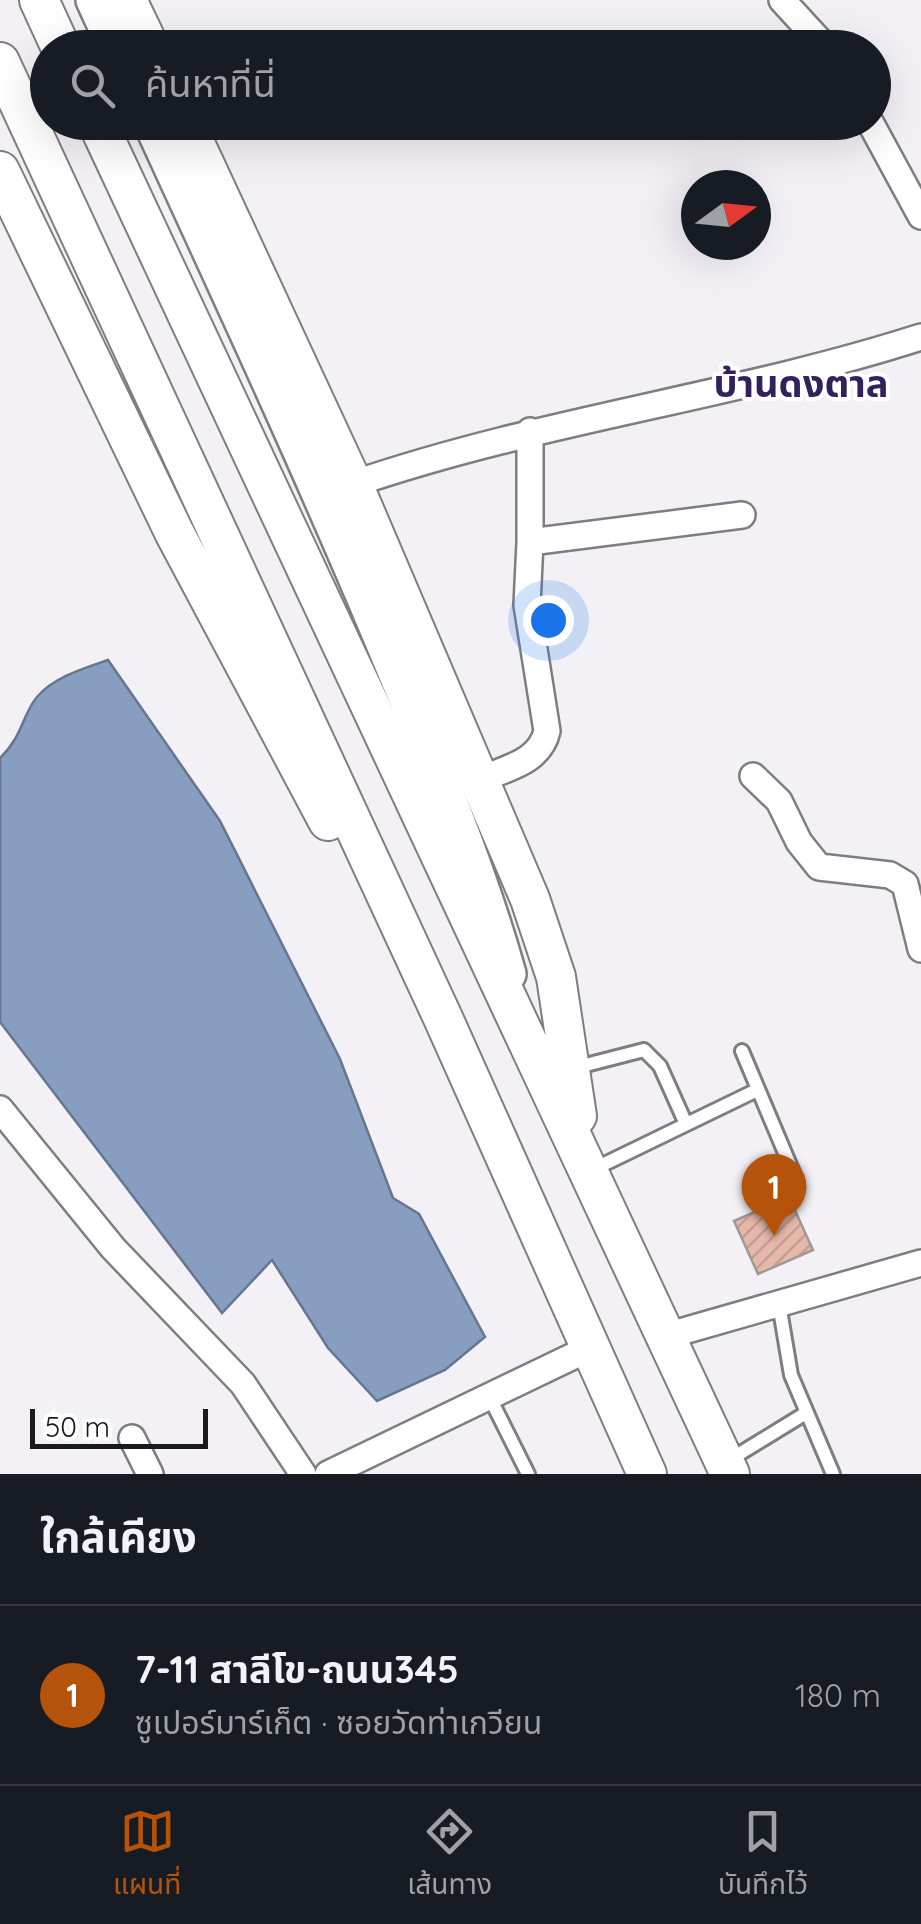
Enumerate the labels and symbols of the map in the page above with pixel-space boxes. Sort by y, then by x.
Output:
north arrow [681,170,771,260]
district label: บ้านดงตาล [713,359,889,407]
your location [523,595,574,646]
pin: 1 [742,1154,806,1236]
scale bar [30,1404,208,1448]

